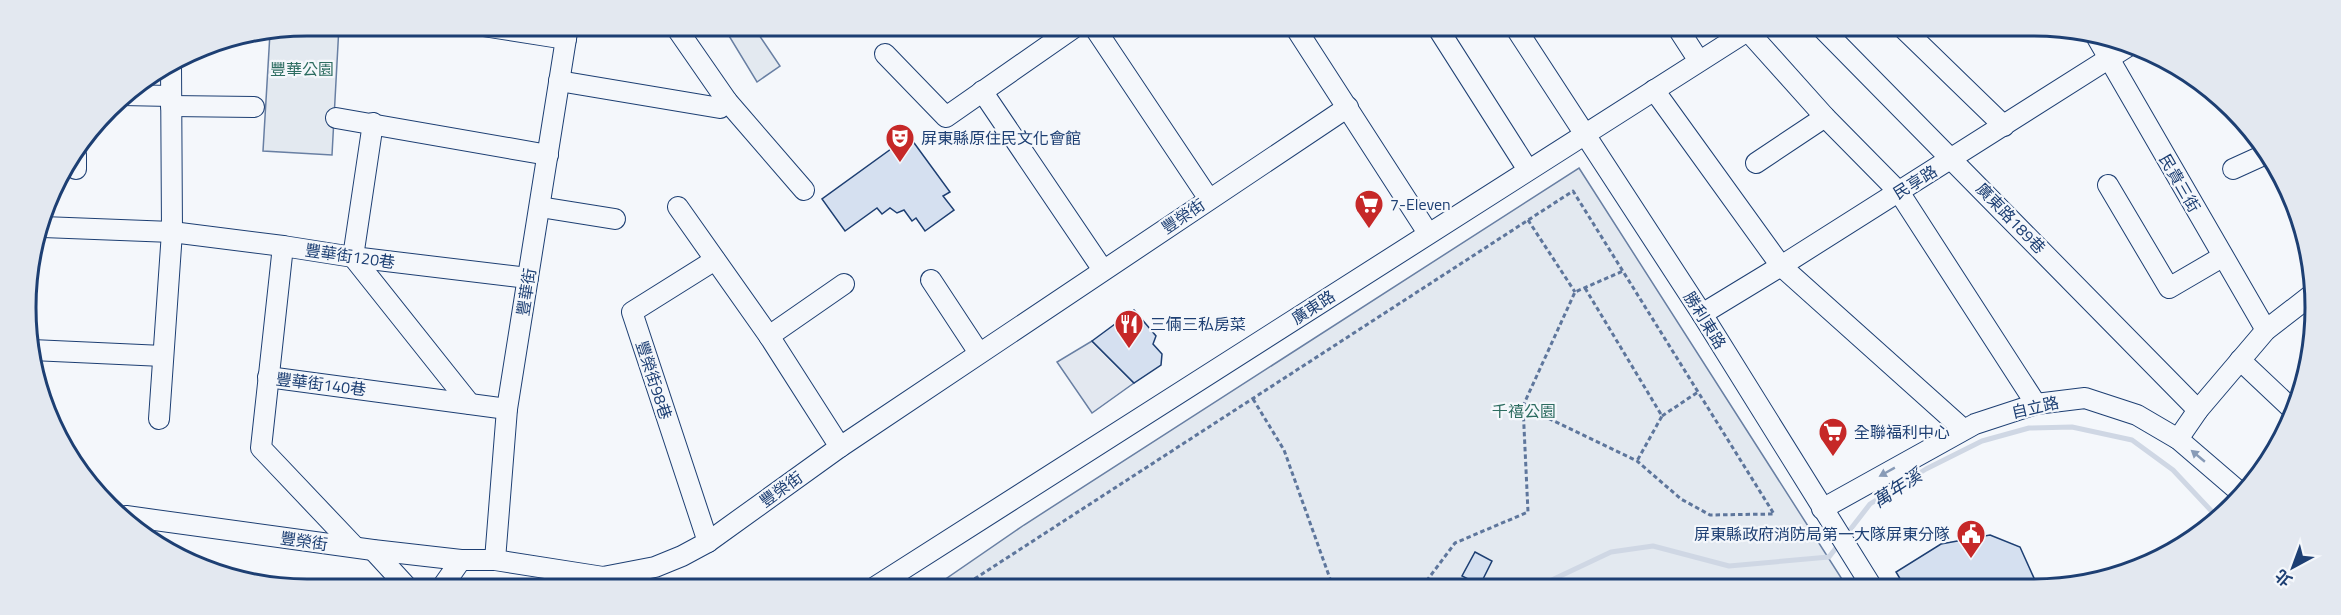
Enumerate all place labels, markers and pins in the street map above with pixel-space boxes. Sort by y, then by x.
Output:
theatre icon: 屏東縣原住民文化會館 [884,122,916,164]
place label: 屏東縣原住民文化會館 [921,126,1081,150]
supermarket icon: 7-Eleven [1353,188,1385,230]
place label: 7-Eleven [1390,192,1451,216]
restaurant icon: 三倆三私房菜 [1113,308,1145,350]
place label: 三倆三私房菜 [1150,312,1246,336]
supermarket icon: 全聯福利中心 [1817,416,1849,458]
place label: 全聯福利中心 [1854,420,1950,444]
public building icon: 屏東縣政府消防局第一大隊屏東分隊 [1955,518,1987,560]
place label: 屏東縣政府消防局第一大隊屏東分隊 [1694,522,1950,546]

